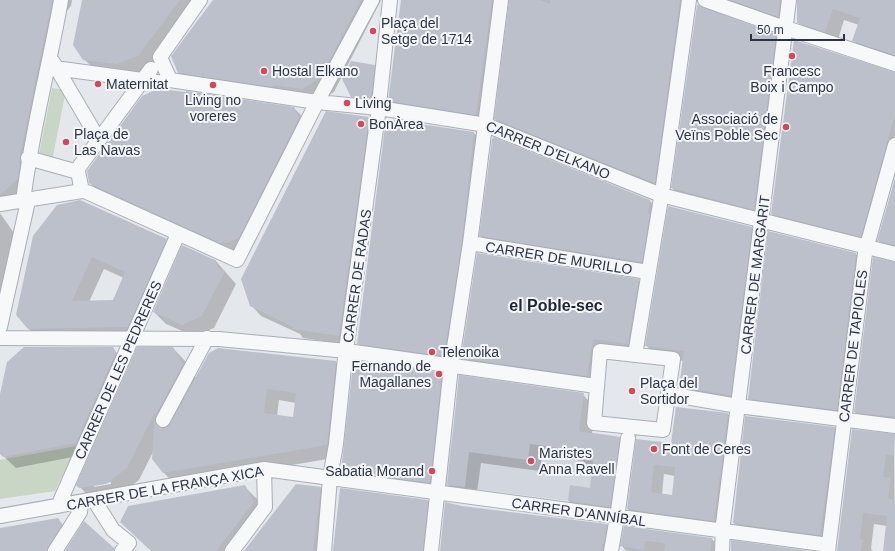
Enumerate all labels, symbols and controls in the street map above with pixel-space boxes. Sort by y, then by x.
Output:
place label: Plaça del Setge de 1714 [381,15,472,47]
scale bar [751,16,844,42]
text: 50 m [757,23,784,37]
marker: Plaça del Setge de 1714 [368,26,378,36]
marker: Francesc Boix i Campo [787,51,797,61]
place label: Hostal Elkano [272,63,359,79]
place label: Francesc Boix i Campo [750,63,834,95]
marker: Hostal Elkano [259,66,269,76]
place label: Maternitat [106,76,168,92]
marker: Maternitat [93,79,103,89]
marker: Living no voreres [208,80,218,90]
place label: Living no voreres [185,92,241,124]
place label: Living [355,95,392,111]
marker: Living [342,98,352,108]
place label: Associació de Veïns Poble Sec [675,111,778,143]
place label: BonÀrea [369,116,424,132]
street label: CARRER D'ELKANO [484,118,613,182]
marker: BonÀrea [356,119,366,129]
marker: Associació de Veïns Poble Sec [781,122,791,132]
place label: Plaça de Las Navas [74,126,140,158]
marker: Plaça de Las Navas [61,137,71,147]
street label: CARRER DE MARGARIT [737,194,773,355]
street label: CARRER DE RADAS [340,208,374,344]
street label: CARRER DE MURILLO [484,238,634,278]
street label: CARRER DE TAPIOLES [836,269,870,423]
street label: CARRER DE LES PEDRERES [71,278,165,462]
district label: el Poble-sec [509,297,603,314]
place label: Telenoika [440,344,499,360]
marker: Telenoika [427,347,437,357]
place label: Fernando de Magallanes [352,358,431,390]
marker: Fernando de Magallanes [434,369,444,379]
place label: Plaça del Sortidor [640,375,698,407]
marker: Plaça del Sortidor [627,386,637,396]
place label: Font de Ceres [662,441,751,457]
marker: Font de Ceres [649,444,659,454]
place label: Maristes Anna Ravell [539,445,615,477]
marker: Maristes Anna Ravell [526,456,536,466]
street label: CARRER DE LA FRANÇA XICA [65,463,265,513]
place label: Sabatia Morand [325,463,424,479]
marker: Sabatia Morand [427,466,437,476]
street label: CARRER D'ANNÍBAL [511,495,648,529]

